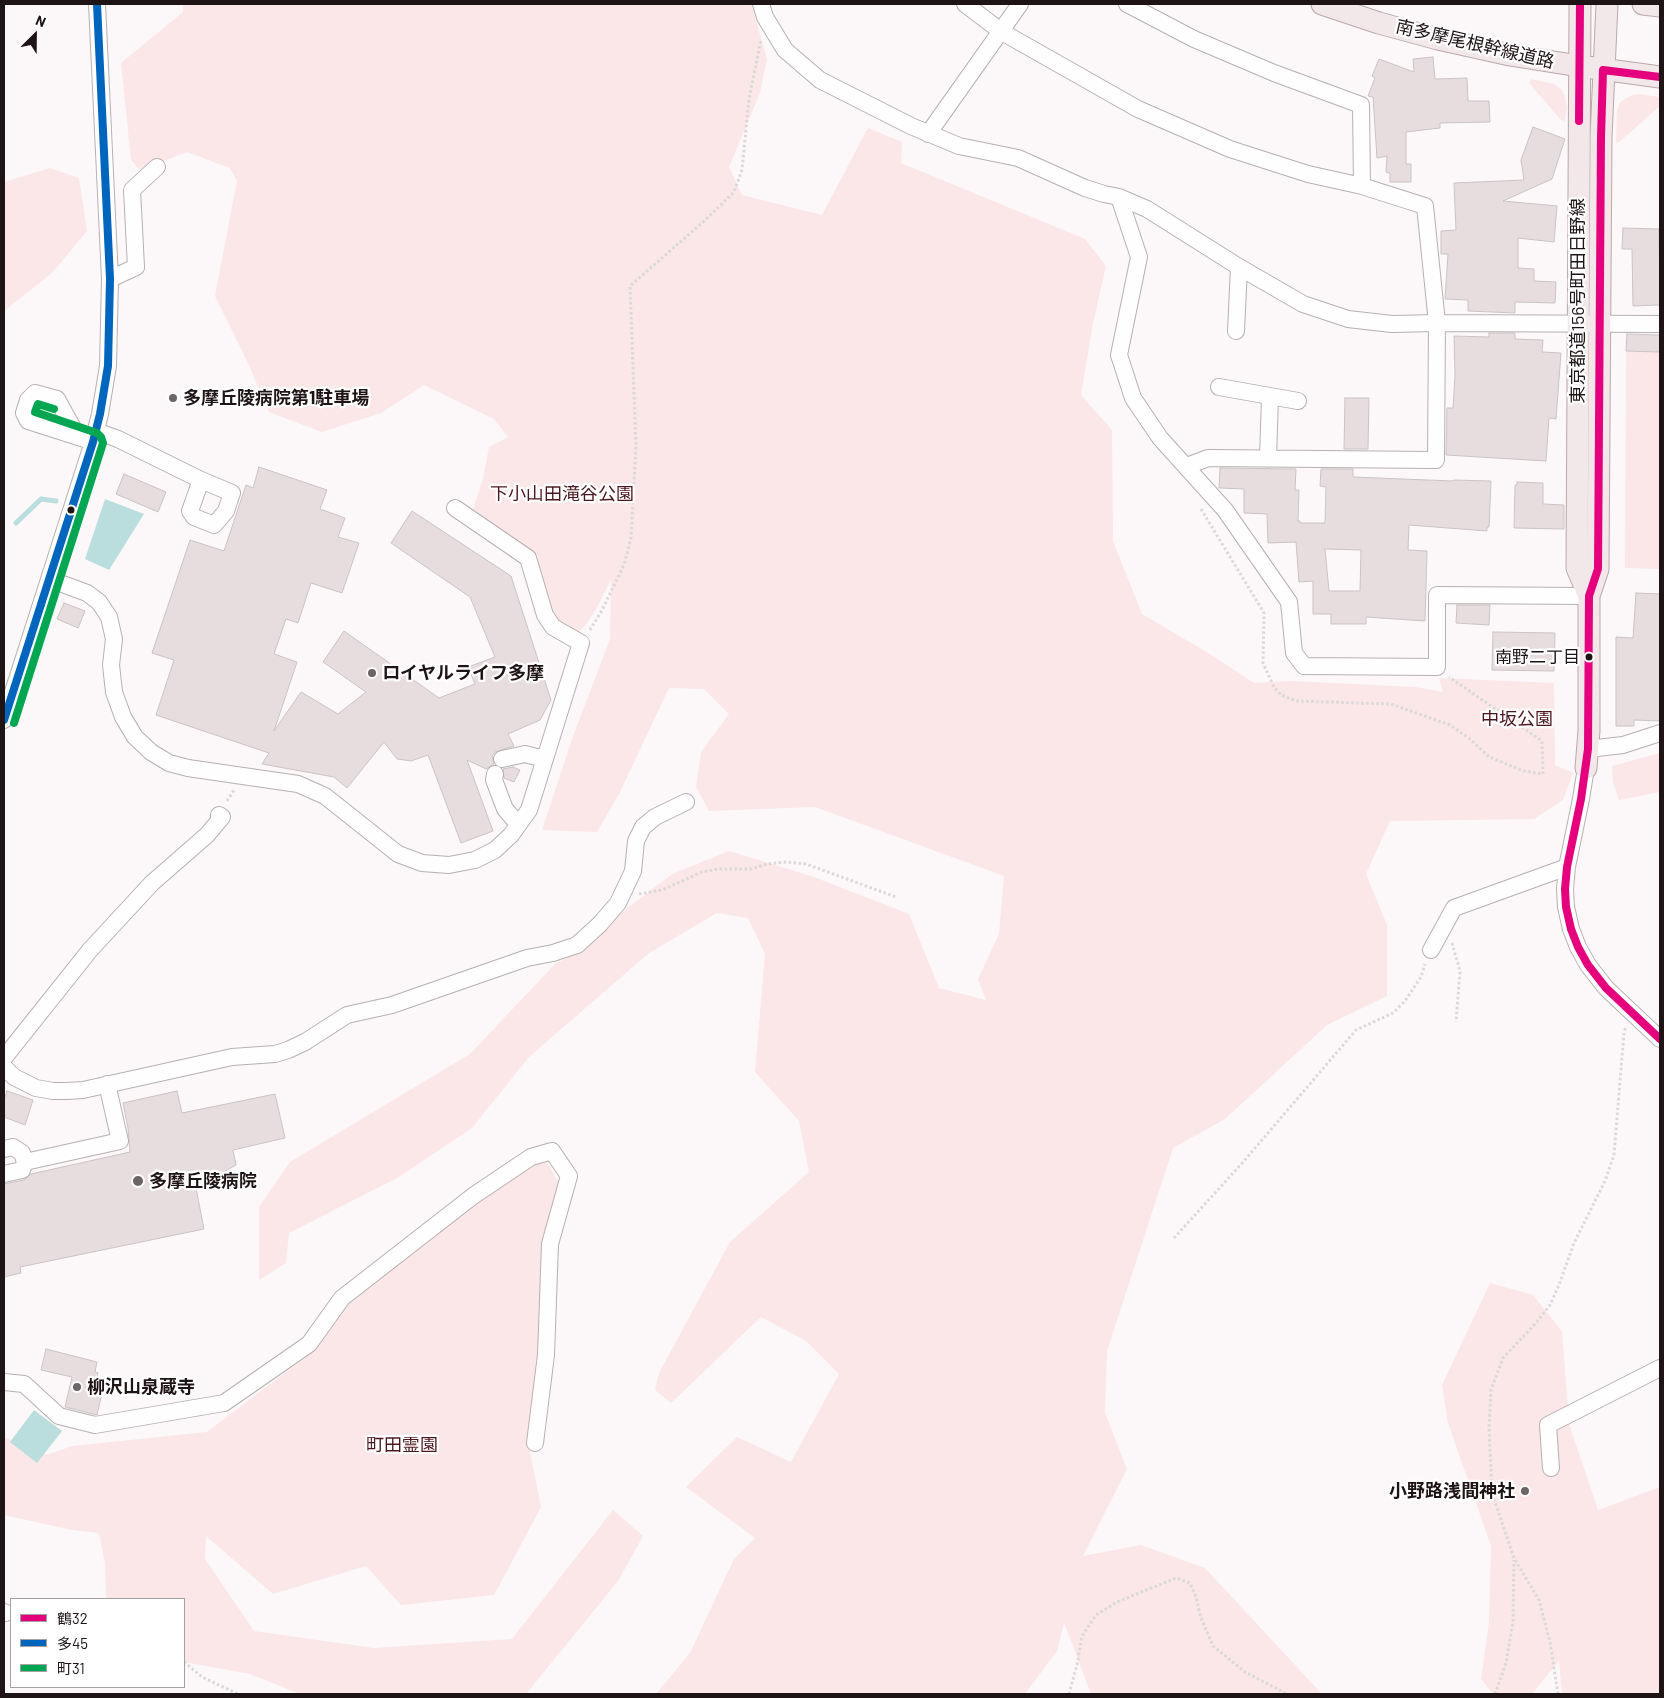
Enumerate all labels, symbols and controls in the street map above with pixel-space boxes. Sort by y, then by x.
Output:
north arrow [10,10,60,60]
text: N [33,11,49,30]
street label: 南多摩尾根幹線道路 [1394,15,1556,73]
street label: 東京都道156号町田日野線 [1567,199,1589,403]
place label: 多摩丘陵病院第1駐車場 [183,387,369,409]
marker: 多摩丘陵病院第1駐車場 [167,392,179,404]
park label: 下小山田滝谷公園 [490,483,634,505]
unlabelled marker [66,505,76,515]
place label: 南野二丁目 [1495,647,1580,667]
marker: 南野二丁目 [1584,652,1594,662]
place label: ロイヤルライフ多摩 [382,662,544,684]
marker: ロイヤルライフ多摩 [366,667,378,679]
park label: 中坂公園 [1481,708,1553,730]
place label: 多摩丘陵病院 [149,1170,257,1192]
marker: 多摩丘陵病院 [131,1174,145,1188]
place label: 柳沢山泉蔵寺 [87,1376,195,1398]
marker: 柳沢山泉蔵寺 [71,1381,83,1393]
park label: 町田霊園 [366,1434,438,1456]
place label: 小野路浅間神社 [1389,1480,1515,1502]
marker: 小野路浅間神社 [1519,1485,1531,1497]
legend [10,1598,185,1688]
text: 鶴32 [57,1609,88,1627]
text: 多45 [57,1634,88,1652]
text: 町31 [57,1659,85,1677]

